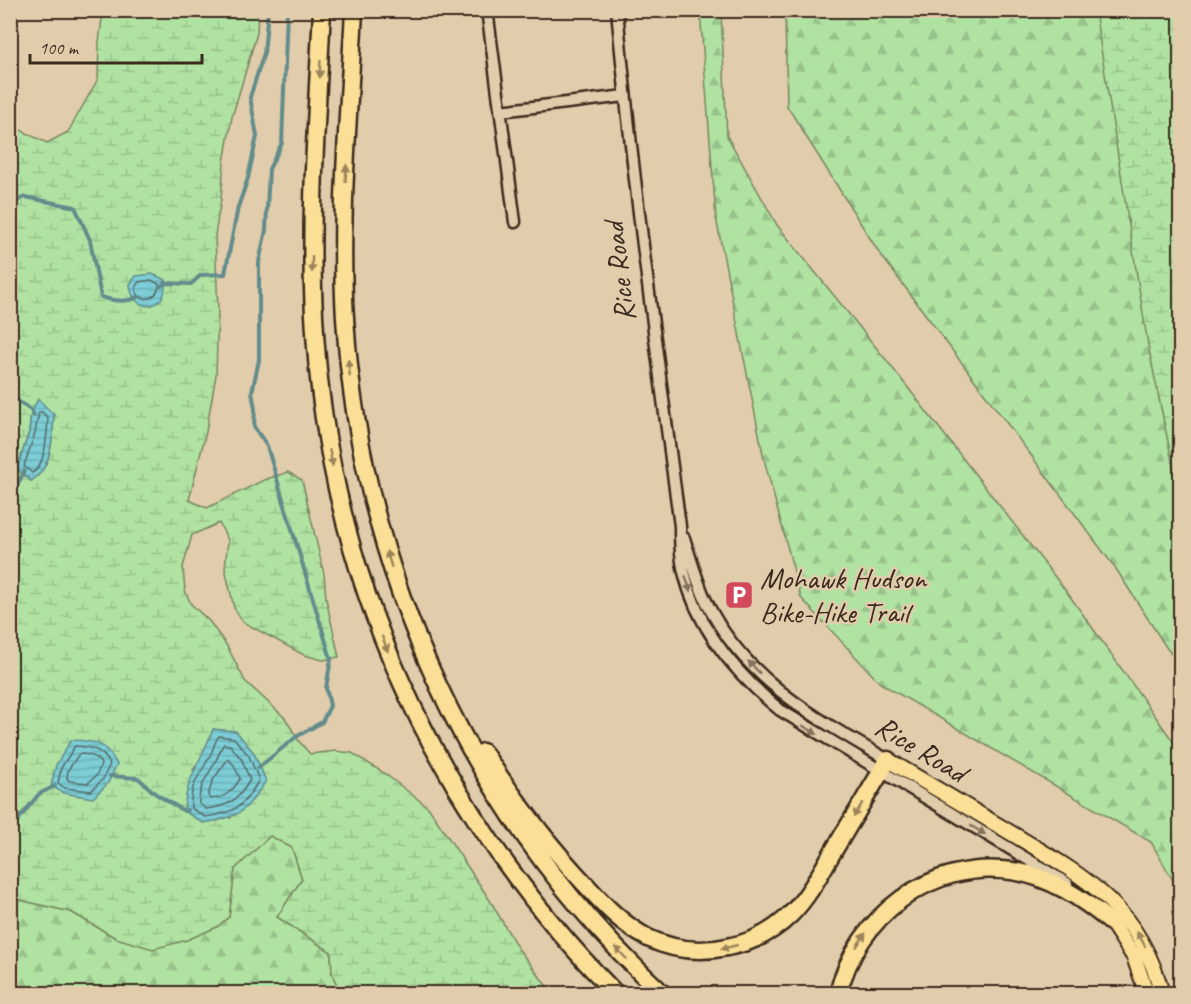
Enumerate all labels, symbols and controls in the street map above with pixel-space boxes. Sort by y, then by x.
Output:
scale bar [30,27,202,65]
text: 100 m [39,37,80,59]
one-way arrow [315,59,324,78]
one-way arrow [341,164,350,183]
street label: Rice Road [594,216,644,324]
one-way arrow [307,254,317,273]
one-way arrow [345,359,354,378]
one-way arrow [327,448,336,467]
one-way arrow [384,550,393,568]
place label: Mohawk Hudson Bike-Hike Trail [760,559,927,631]
one-way arrow [683,575,693,593]
parking icon: Mohawk Hudson Bike-Hike Trail [723,579,755,611]
one-way arrow [381,636,391,654]
one-way arrow [747,661,761,675]
street label: Rice Road [868,707,977,793]
one-way arrow [802,724,818,735]
one-way arrow [852,802,863,818]
one-way arrow [970,824,986,835]
one-way arrow [1136,930,1146,947]
one-way arrow [855,932,866,948]
one-way arrow [719,942,738,952]
one-way arrow [614,946,628,960]

